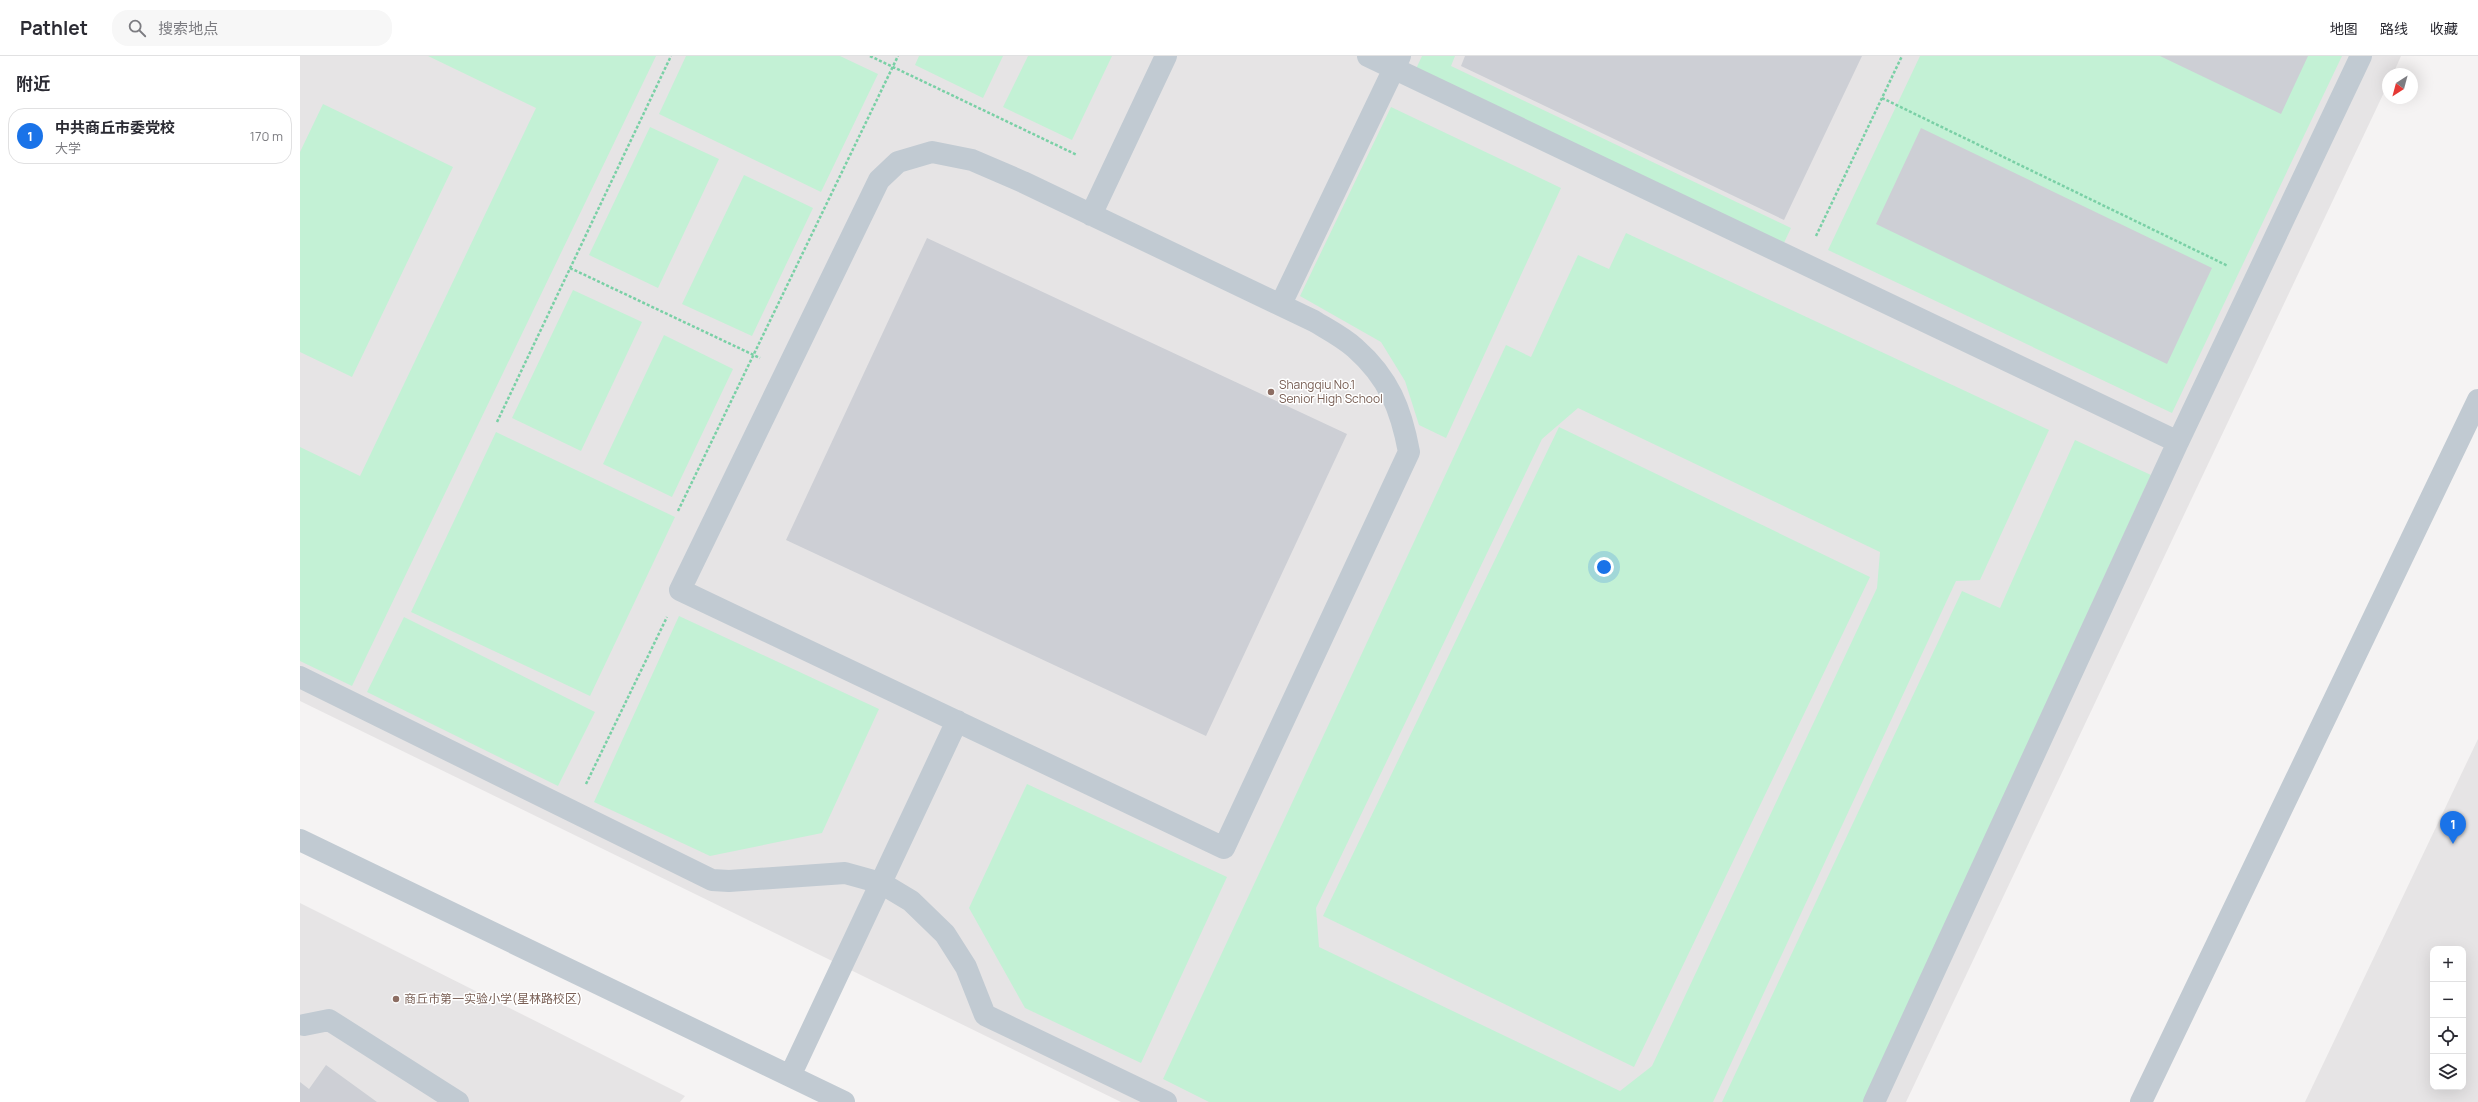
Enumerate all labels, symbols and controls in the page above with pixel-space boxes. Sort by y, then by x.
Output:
search box [112,10,392,46]
text: Pathlet [20,15,88,41]
icon: search [126,17,148,39]
text: 搜索地点 [158,18,218,39]
text: 地图 [2330,19,2358,38]
text: 路线 [2380,19,2408,38]
text: 收藏 [2430,19,2458,38]
north arrow [2382,68,2418,104]
text: 附近 [16,72,50,95]
text: 中共商丘市委党校 [55,117,175,138]
text: 1 [27,127,33,145]
text: 170 m [250,127,283,145]
text: 大学 [55,139,81,157]
place label: Shangqiu No.1 Senior High School [1279,376,1383,407]
marker: Shangqiu No.1 Senior High School [1266,387,1276,397]
your location [1594,557,1614,577]
pin: 1 [2440,811,2466,844]
map controls [2430,946,2466,1090]
button: + [2430,946,2466,982]
button: − [2430,982,2466,1018]
place label: 商丘市第一实验小学(星林路校区) [404,990,582,1007]
marker: 商丘市第一实验小学(星林路校区) [391,994,401,1004]
button: locate [2430,1018,2466,1054]
button: layers [2430,1054,2466,1090]

